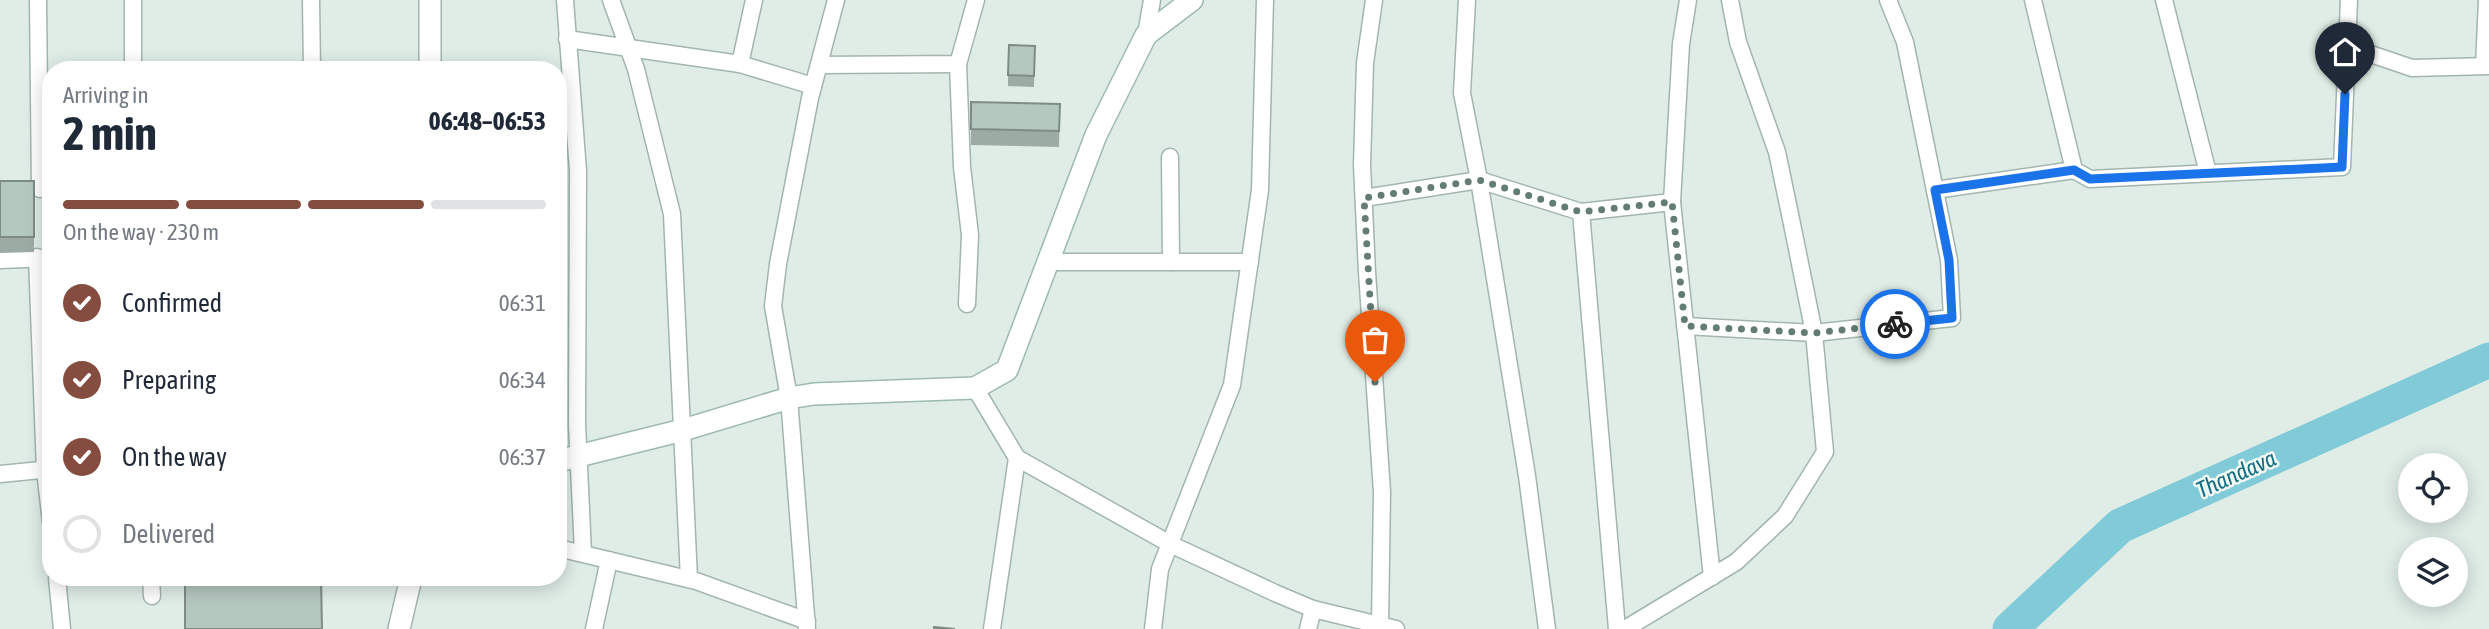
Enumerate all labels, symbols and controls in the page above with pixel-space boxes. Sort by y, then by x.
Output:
pin [2315,22,2375,94]
icon: home [2326,33,2364,71]
text: Arriving in [63,82,149,108]
text: 06:48–06:53 [429,106,546,136]
text: 2 min [63,107,157,160]
text: On the way · 230 m [63,219,219,245]
icon: check [63,284,101,322]
text: Confirmed [122,288,222,318]
courier [1860,289,1930,359]
text: 06:31 [499,290,546,316]
icon: bike [1876,305,1914,343]
pin [1345,310,1405,382]
icon: bag [1356,321,1394,359]
icon: check [63,361,101,399]
text: Preparing [122,365,216,395]
text: 06:34 [499,367,546,393]
icon: check [63,438,101,476]
text: On the way [122,442,227,472]
text: 06:37 [499,444,546,470]
water label: Thandava [2192,445,2280,503]
map controls [2398,453,2468,607]
button: locate [2398,453,2468,523]
text: Delivered [122,519,215,549]
button: layers [2398,537,2468,607]

